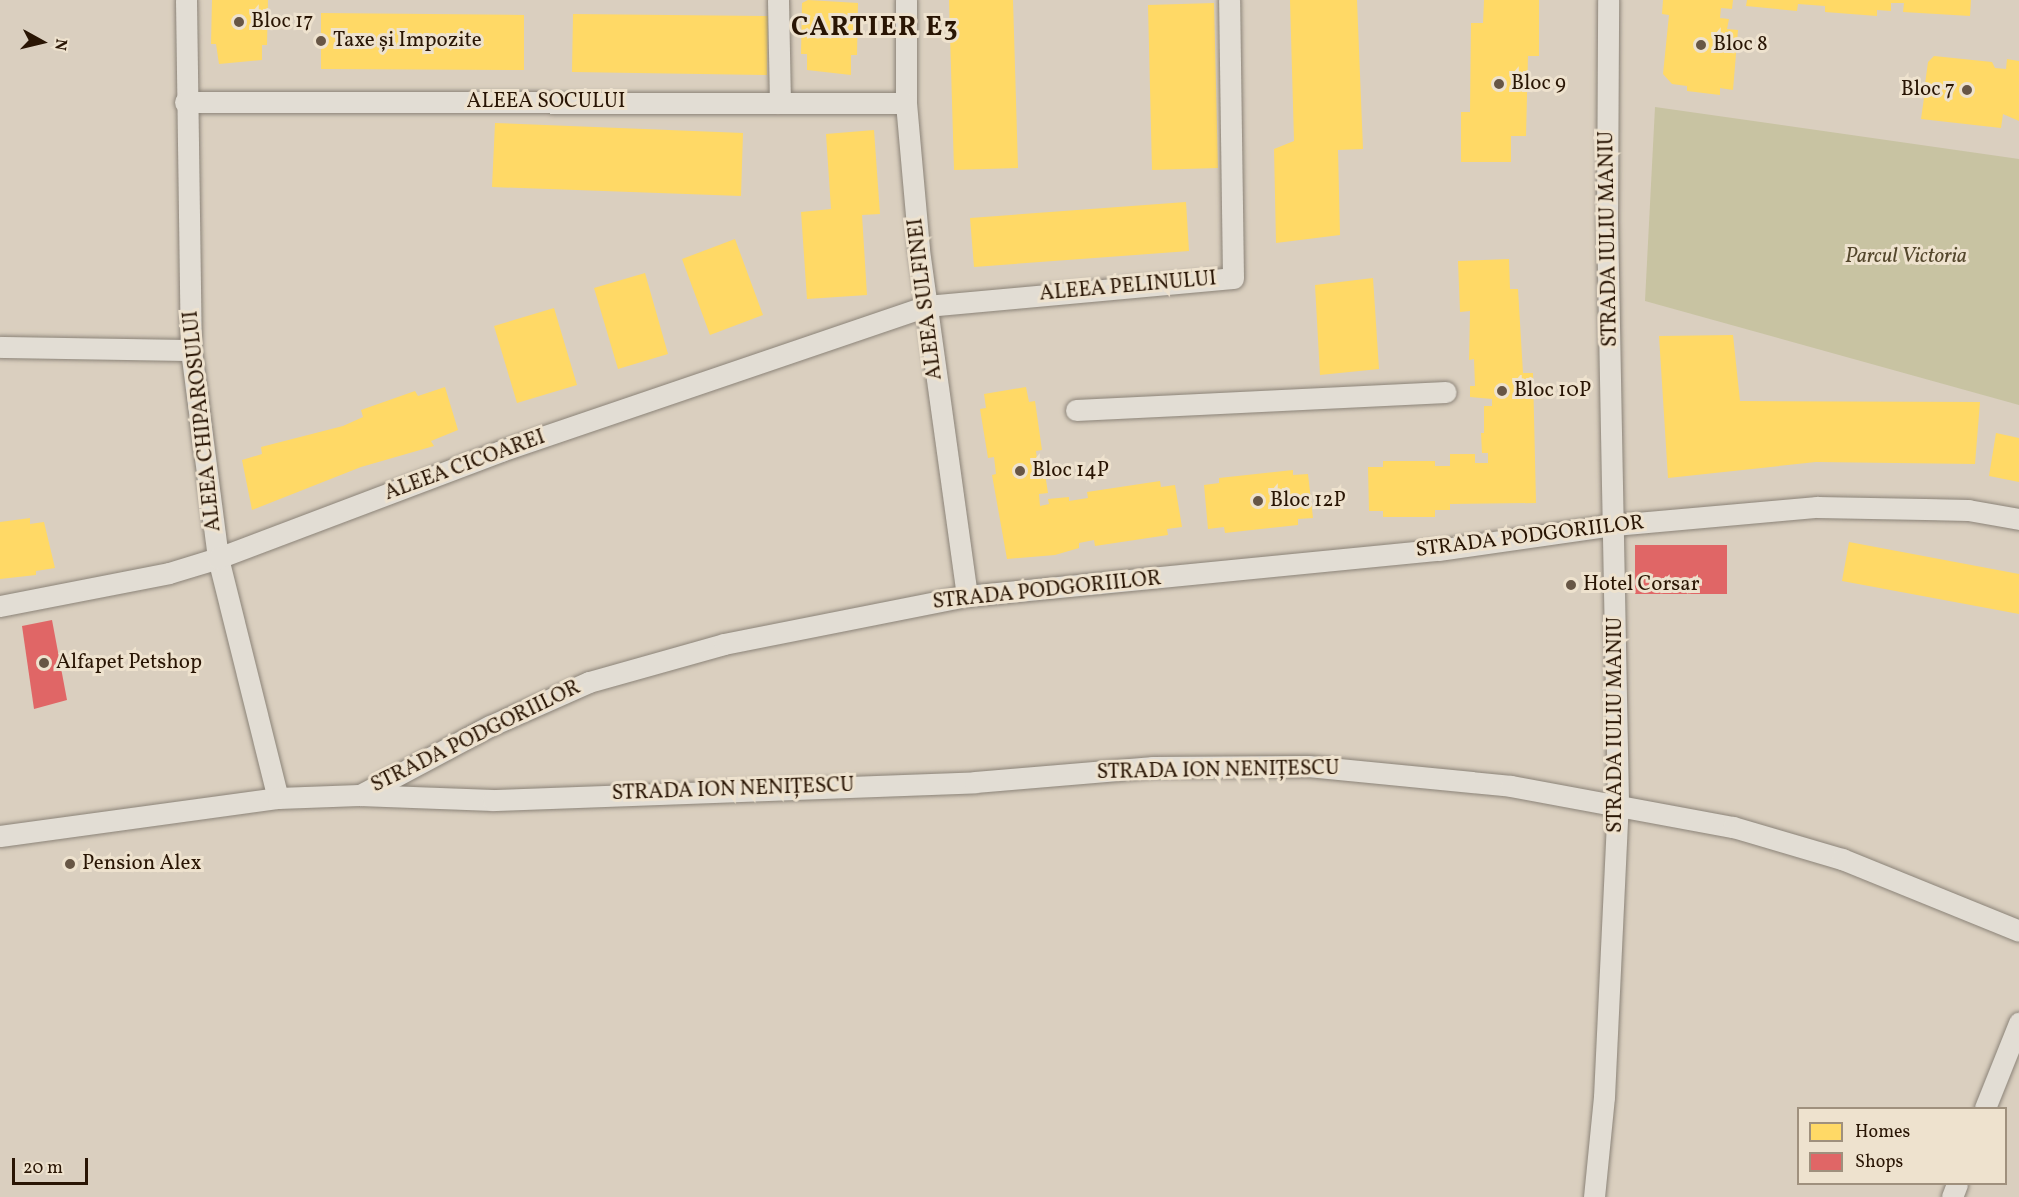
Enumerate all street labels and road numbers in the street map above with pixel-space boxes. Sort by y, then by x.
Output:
street label: ALEEA SOCULUI [467,89,625,115]
street label: STRADA IULIU MANIU [1595,131,1623,347]
street label: ALEEA SULFINEI [904,217,948,381]
street label: ALEEA PELINULUI [1038,267,1218,307]
street label: ALEEA CHIPAROSULUI [179,309,227,533]
street label: ALEEA CICOAREI [381,425,549,507]
street label: STRADA PODGORIILOR [1414,510,1646,564]
street label: STRADA PODGORIILOR [931,566,1163,616]
street label: STRADA IULIU MANIU [1603,617,1629,833]
street label: STRADA PODGORIILOR [367,675,585,799]
street label: STRADA ION NENIȚESCU [1096,756,1340,786]
street label: STRADA ION NENIȚESCU [611,773,855,807]

